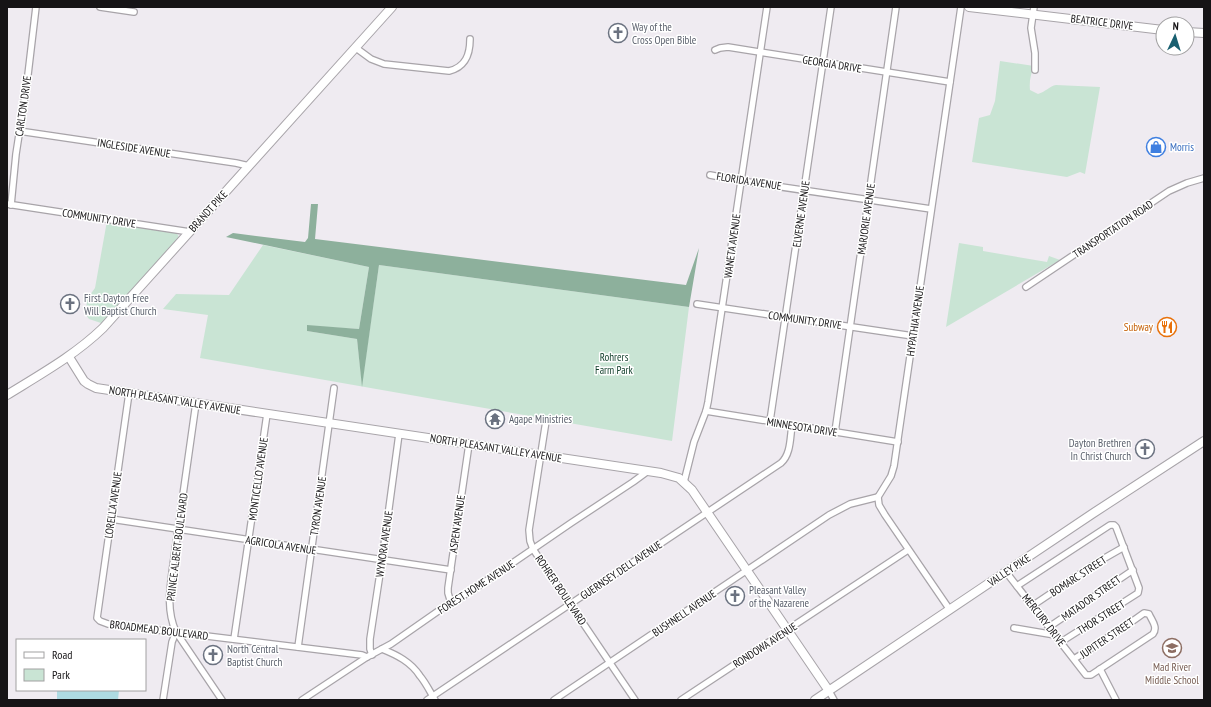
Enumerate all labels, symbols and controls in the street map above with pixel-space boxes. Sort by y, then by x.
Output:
street label: BEATRICE DRIVE [1070,11,1134,33]
north arrow [1155,16,1195,56]
text: N [1172,19,1179,33]
place label: Way of the Cross Open Bible [632,20,697,47]
church icon: Way of the Cross Open Bible [607,22,629,44]
street label: GEORGIA DRIVE [801,52,863,76]
street label: CARLTON DRIVE [12,75,34,137]
street label: INGLESIDE AVENUE [96,135,172,161]
shop icon: Morris [1145,136,1167,158]
place label: Morris [1170,140,1194,154]
street label: FLORIDA AVENUE [715,169,783,193]
street label: ELVERNE AVENUE [789,180,813,248]
street label: MARJORIE AVENUE [854,182,878,255]
street label: BRANDT PIKE [186,187,231,235]
street label: TRANSPORTATION ROAD [1070,197,1156,261]
street label: COMMUNITY DRIVE [61,205,137,231]
street label: WANETA AVENUE [721,213,744,279]
street label: HYPATHIA AVENUE [903,285,927,357]
place label: First Dayton Free Will Baptist Church [84,291,157,318]
church icon: First Dayton Free Will Baptist Church [59,293,81,315]
street label: COMMUNITY DRIVE [767,308,843,332]
restaurant icon: Subway [1156,316,1178,338]
place label: Subway [1124,320,1154,334]
park label: Rohrers Farm Park [595,350,634,377]
street label: NORTH PLEASANT VALLEY AVENUE [108,383,242,417]
temple icon: Agape Ministries [484,408,506,430]
place label: Agape Ministries [509,412,572,426]
street label: MINNESOTA DRIVE [766,415,839,440]
street label: NORTH PLEASANT VALLEY AVENUE [429,431,563,465]
street label: MONTICELLO AVENUE [245,436,271,521]
place label: Dayton Brethren In Christ Church [1069,436,1131,463]
church icon: Dayton Brethren In Christ Church [1134,438,1156,460]
street label: LORELLA AVENUE [101,471,125,539]
street label: TYRON AVENUE [307,475,329,536]
street label: PRINCE ALBERT BOULEVARD [163,492,191,602]
street label: ASPEN AVENUE [446,494,468,554]
street label: WYNORA AVENUE [372,510,396,578]
street label: AGRICOLA AVENUE [245,532,318,558]
street label: GUERNSEY DELL AVENUE [577,537,665,603]
street label: VALLEY PIKE [984,550,1033,590]
street label: ROHRER BOULEVARD [532,552,590,628]
street label: BOMARC STREET [1047,552,1109,599]
street label: FOREST HOME AVENUE [435,557,517,617]
street label: MATADOR STREET [1058,572,1124,624]
place label: Pleasant Valley of the Nazarene [749,583,810,610]
church icon: Pleasant Valley of the Nazarene [724,585,746,607]
street label: BUSHNELL AVENUE [649,586,719,639]
street label: MERCURY DRIVE [1019,591,1069,649]
street label: THOR STREET [1075,597,1128,637]
street label: JUPITER STREET [1076,615,1137,662]
street label: BROADMEAD BOULEVARD [109,617,209,643]
street label: RONDOWA AVENUE [730,619,800,671]
school or university icon: Mad River Middle School [1161,637,1183,659]
legend [16,639,146,691]
place label: North Central Baptist Church [227,642,282,669]
church icon: North Central Baptist Church [202,644,224,666]
text: Road [52,647,72,662]
place label: Mad River Middle School [1145,660,1199,687]
text: Park [52,667,70,682]

